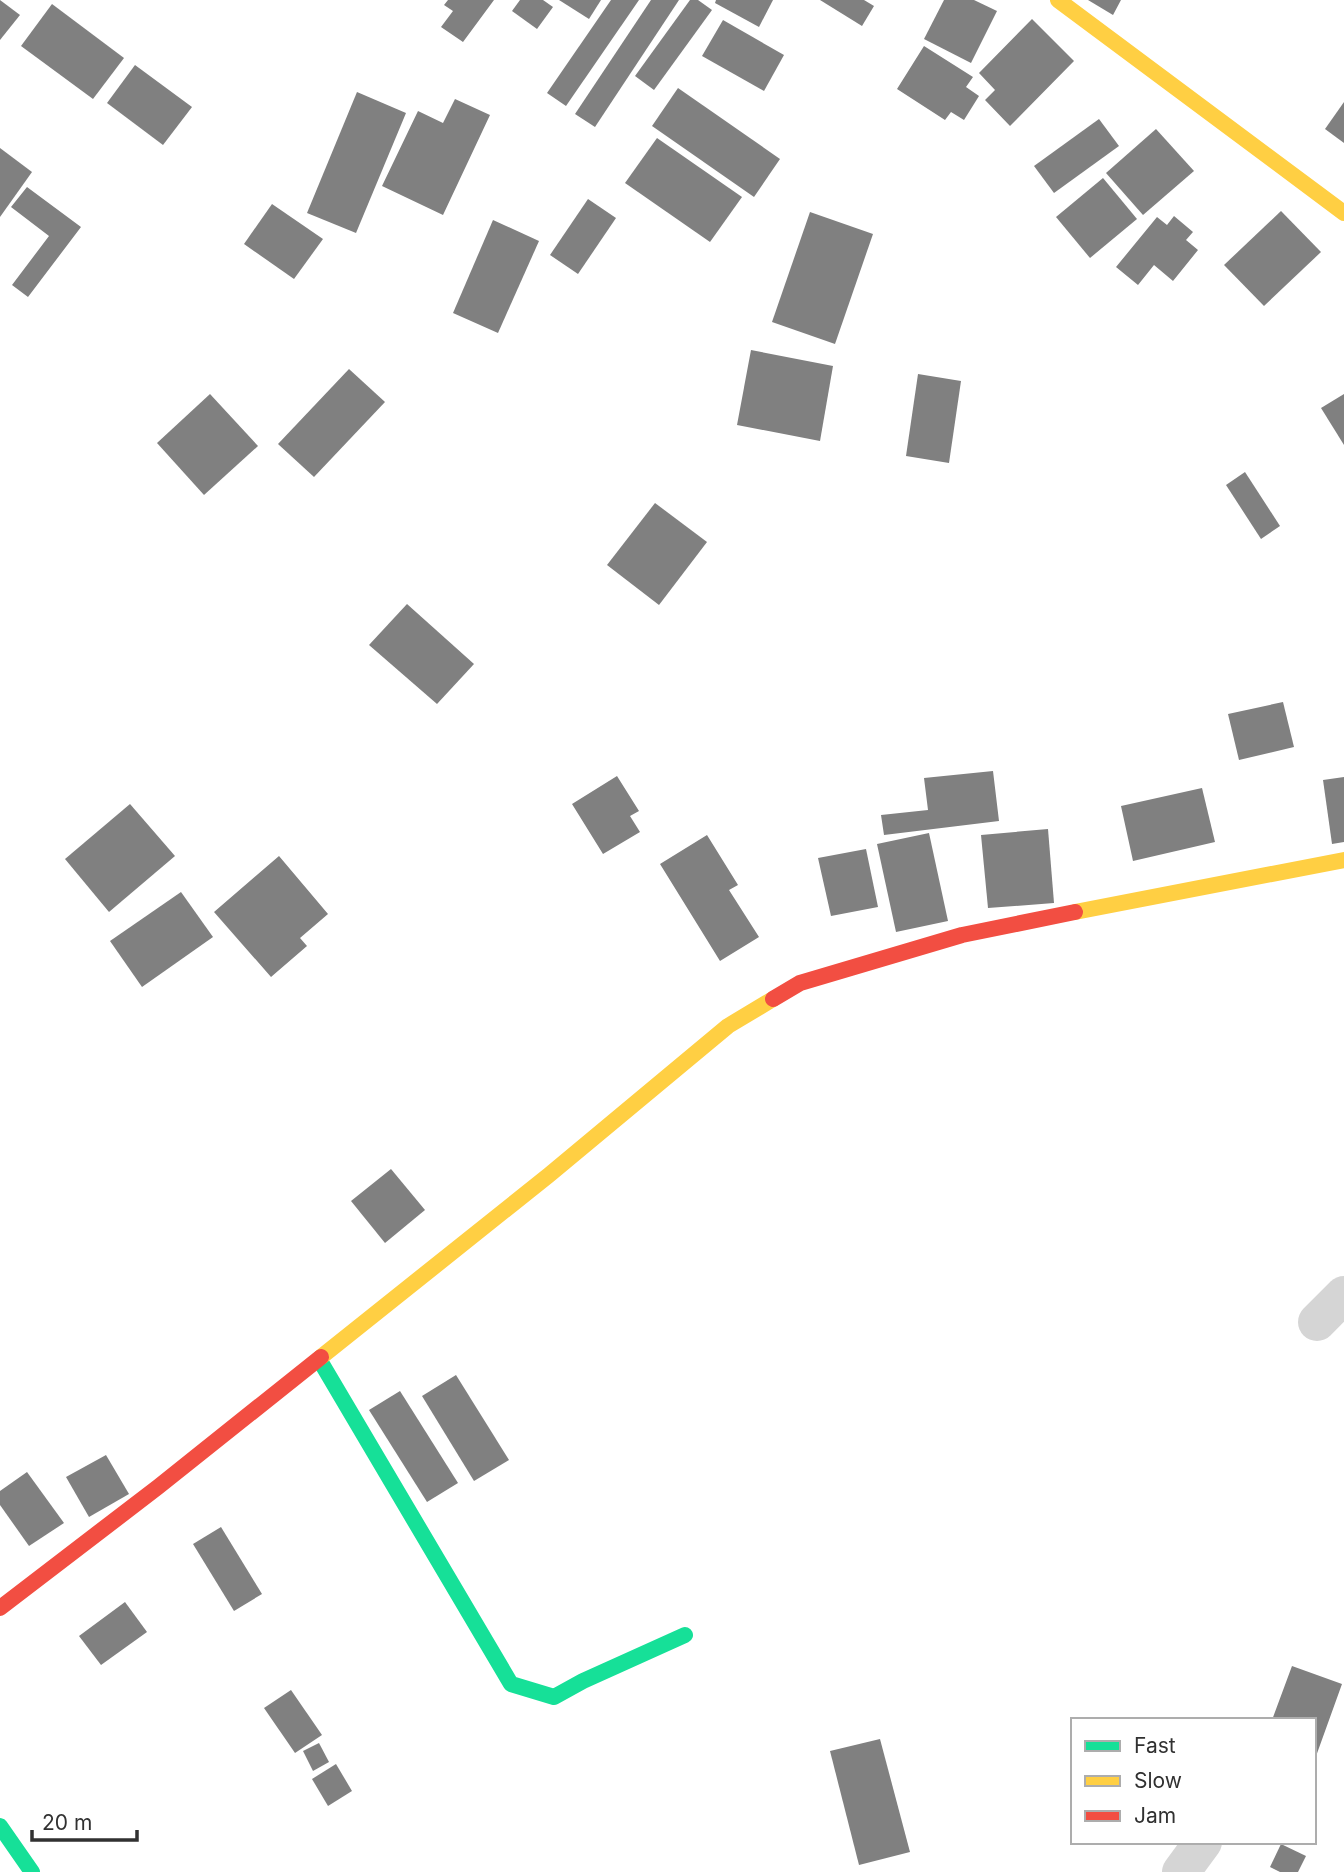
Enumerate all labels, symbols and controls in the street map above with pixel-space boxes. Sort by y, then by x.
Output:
legend [1071,1718,1316,1844]
text: Fast [1134,1733,1176,1758]
text: Slow [1134,1768,1182,1793]
scale bar [32,1798,136,1842]
text: Jam [1134,1803,1176,1828]
text: 20 m [42,1810,92,1835]

